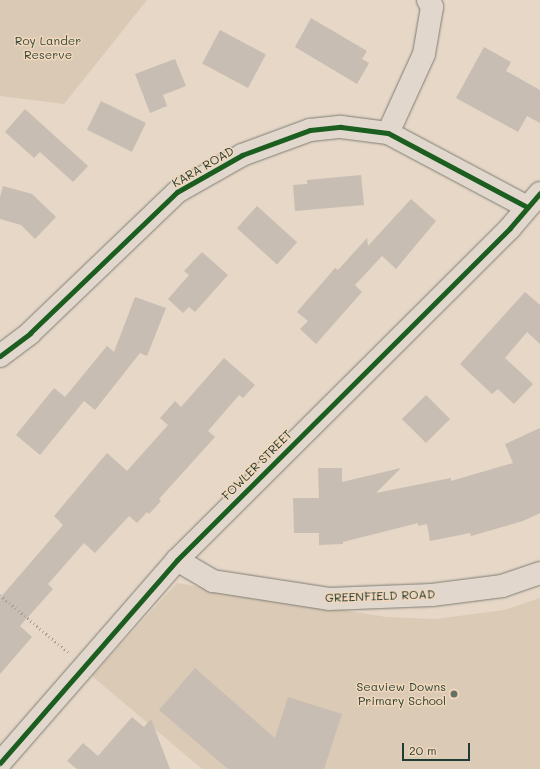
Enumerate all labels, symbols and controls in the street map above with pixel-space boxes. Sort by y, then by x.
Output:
park label: Roy Lander Reserve [15,34,81,62]
street label: KARA ROAD [169,143,237,191]
street label: FOWLER STREET [219,427,295,503]
street label: GREENFIELD ROAD [325,587,435,605]
place label: Seaview Downs Primary School [357,680,446,708]
marker: Seaview Downs Primary School [449,689,459,699]
scale bar [404,735,472,761]
text: 20 m [409,742,437,758]

